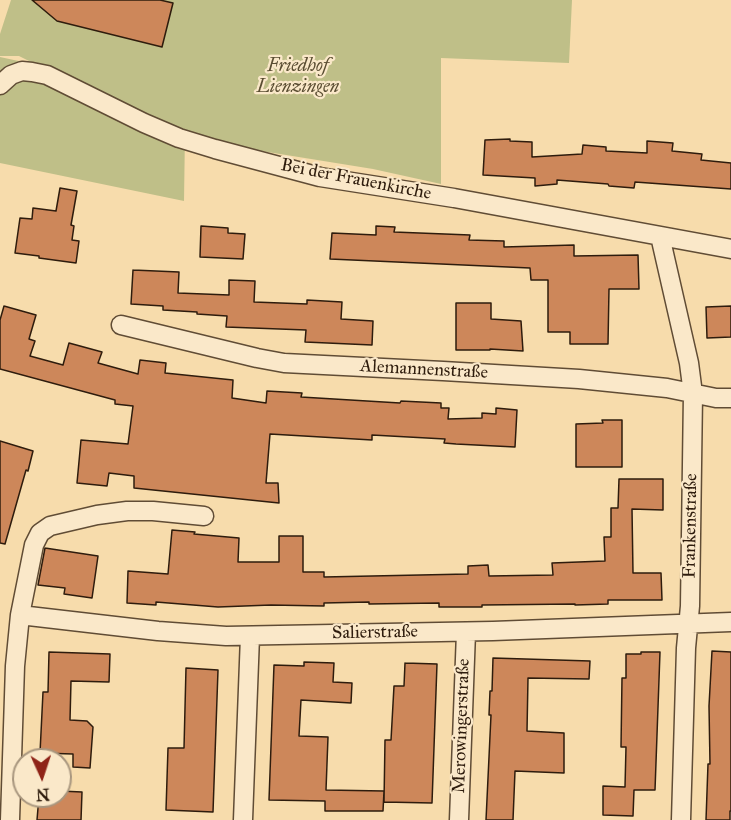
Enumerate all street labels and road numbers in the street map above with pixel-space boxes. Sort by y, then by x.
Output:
street label: Bei der Frauenkirche [279,155,433,205]
street label: Alemannenstraße [360,356,488,384]
street label: Frankenstraße [679,473,703,579]
street label: Salierstraße [332,621,418,645]
street label: Merowingerstraße [449,658,475,794]

